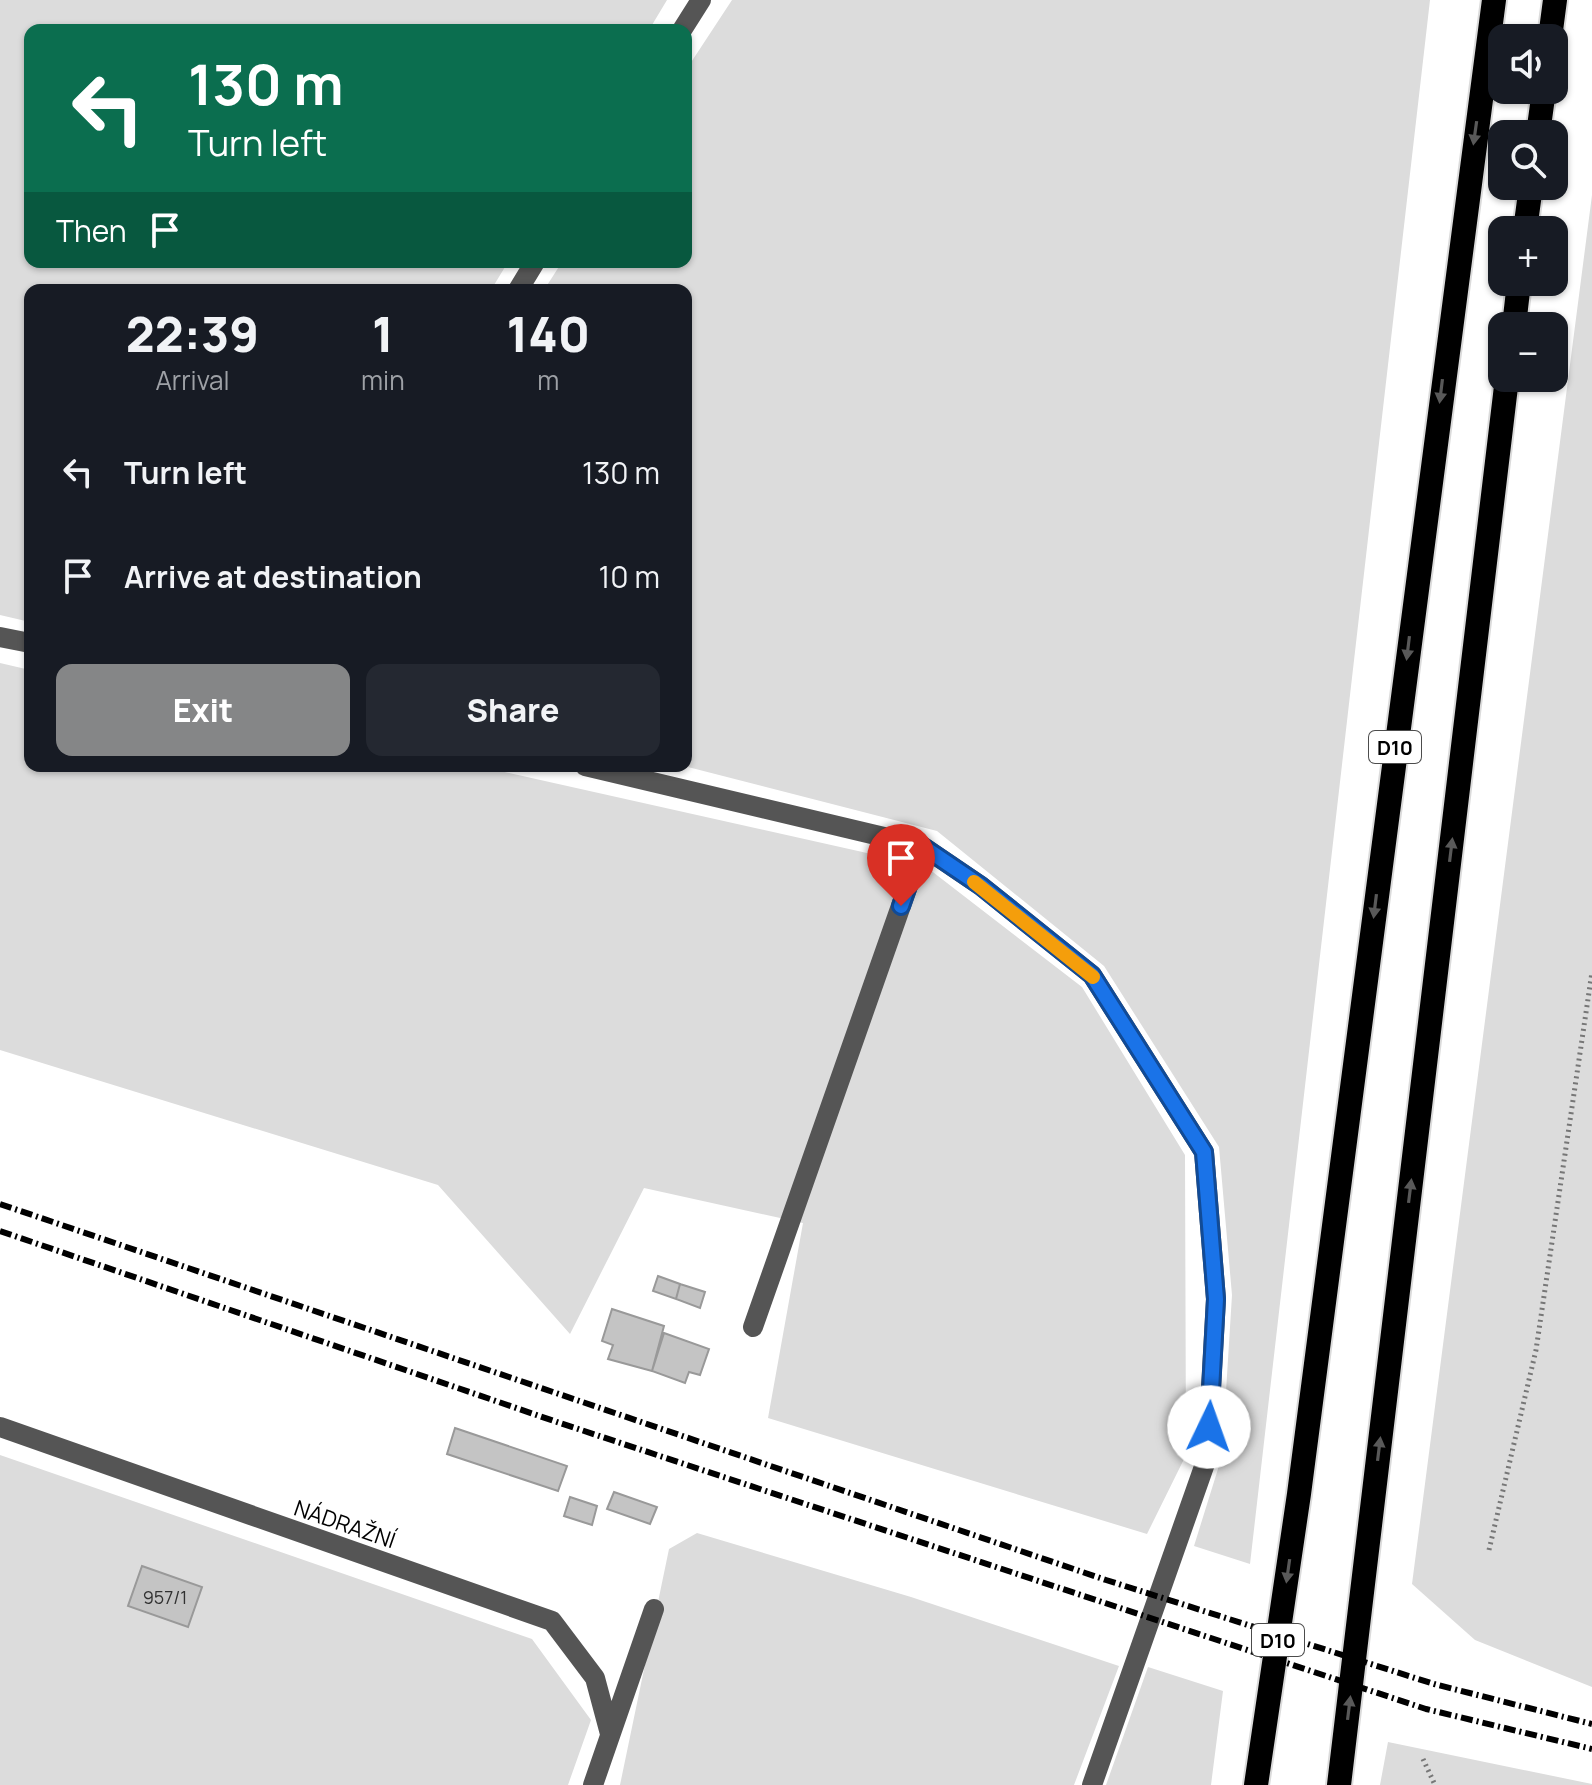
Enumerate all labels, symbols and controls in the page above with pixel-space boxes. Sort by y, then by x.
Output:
map controls [1488,24,1568,392]
button: sound [1488,24,1568,104]
text: 130 m [188,45,344,122]
icon: left [56,56,160,160]
text: Turn left [188,118,327,167]
button: search [1488,120,1568,200]
one-way arrow [1469,121,1482,146]
icon: arrive [143,208,187,252]
text: Then [56,210,127,251]
button: + [1488,216,1568,296]
text: 22:39 [126,301,259,366]
text: 1 [372,301,394,366]
text: 140 [506,301,590,366]
button: − [1488,312,1568,392]
text: Arrival [155,362,230,398]
text: min [361,362,405,398]
text: m [537,362,559,398]
one-way arrow [1435,378,1448,403]
icon: left [56,450,100,494]
text: Turn left [124,452,247,493]
text: 130 m [582,452,660,493]
icon: arrive [56,554,100,598]
text: Arrive at destination [124,556,422,597]
text: 10 m [599,556,660,597]
one-way arrow [1401,636,1414,661]
button: Exit [56,664,350,756]
button: Share [366,664,660,756]
road number: D10 [1369,731,1421,763]
pin [867,824,935,906]
icon: arrive [879,836,923,880]
one-way arrow [1445,837,1458,862]
one-way arrow [1368,894,1381,919]
one-way arrow [1404,1178,1417,1203]
position arrow [1167,1385,1251,1469]
one-way arrow [1373,1437,1386,1462]
street label: NÁDRAŽNÍ [290,1493,400,1555]
one-way arrow [1281,1559,1294,1584]
house number: 957/1 [143,1585,187,1609]
road number: D10 [1252,1624,1304,1656]
one-way arrow [1342,1695,1355,1720]

